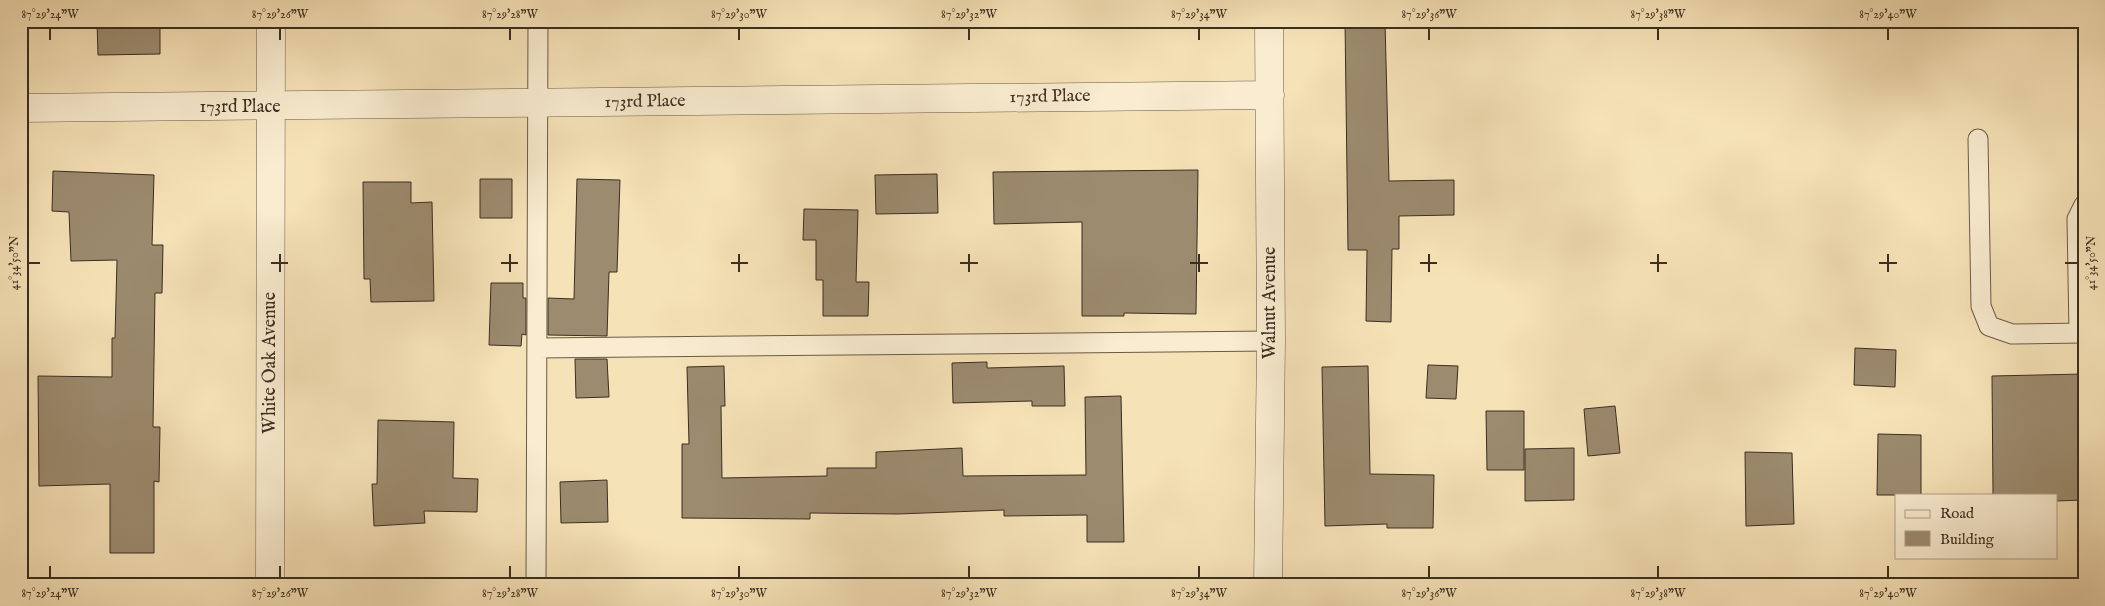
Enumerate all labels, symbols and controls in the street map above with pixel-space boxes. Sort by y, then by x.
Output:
text: 87°29'24"W [21,7,79,22]
text: 87°29'26"W [252,7,309,22]
text: 87°29'28"W [482,7,539,22]
text: 87°29'30"W [711,7,768,22]
text: 87°29'32"W [941,7,997,22]
text: 87°29'34"W [1171,7,1228,22]
text: 87°29'36"W [1401,7,1457,22]
text: 87°29'38"W [1631,7,1686,22]
text: 87°29'40"W [1859,7,1917,22]
street label: 173rd Place [1009,85,1091,109]
street label: 173rd Place [604,90,686,114]
street label: 173rd Place [199,96,281,119]
text: 41°34'50"N [7,235,22,290]
text: 41°34'50"N [2084,235,2099,290]
street label: Walnut Avenue [1259,247,1282,359]
street label: White Oak Avenue [259,292,282,434]
legend [1895,494,2058,558]
text: Road [1940,504,1975,523]
text: Building [1940,530,1995,549]
text: 87°29'24"W [21,586,79,601]
text: 87°29'26"W [252,586,309,601]
text: 87°29'28"W [482,586,539,601]
text: 87°29'30"W [711,586,768,601]
text: 87°29'32"W [941,586,997,601]
text: 87°29'34"W [1171,586,1228,601]
text: 87°29'36"W [1401,586,1457,601]
text: 87°29'38"W [1631,586,1686,601]
text: 87°29'40"W [1859,586,1917,601]

